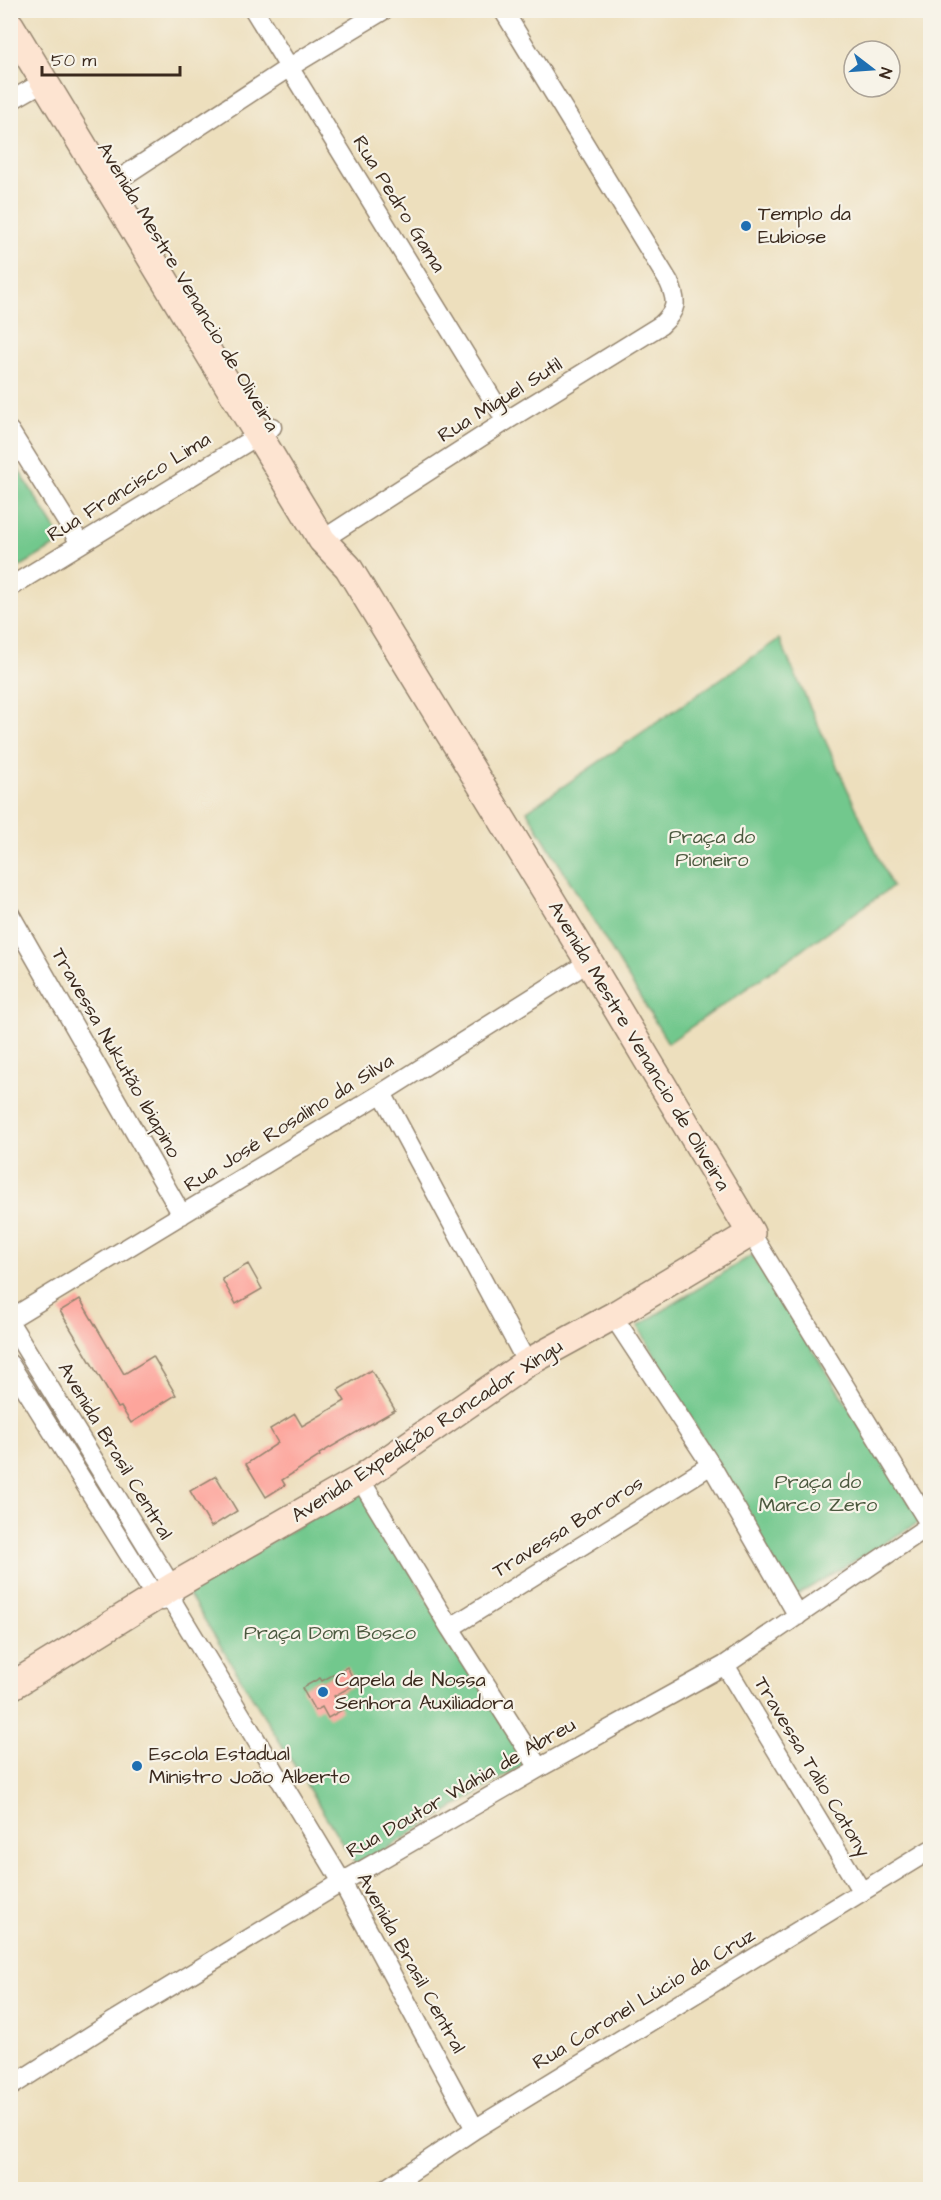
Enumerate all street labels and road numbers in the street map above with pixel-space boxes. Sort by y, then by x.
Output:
street label: Rua Pedro Gama [346,130,452,278]
street label: Avenida Mestre Venancio de Oliveira [90,137,286,437]
street label: Rua Miguel Sutil [432,351,568,450]
street label: Rua Francisco Lima [42,425,216,549]
street label: Avenida Mestre Venancio de Oliveira [541,896,737,1196]
street label: Travessa Nukutão Ibiapino [44,943,188,1163]
street label: Rua José Rosalino da Silva [179,1047,399,1199]
street label: Avenida Expedição Roncador Xingu [286,1333,569,1530]
street label: Avenida Brasil Central [51,1357,179,1545]
street label: Travessa Bororos [487,1469,649,1585]
street label: Travessa Talio Catony [746,1672,877,1863]
street label: Rua Doutor Wahia de Abreu [341,1711,581,1865]
street label: Avenida Brasil Central [350,1868,472,2058]
street label: Rua Coronel Lúcio da Cruz [528,1921,761,2077]

